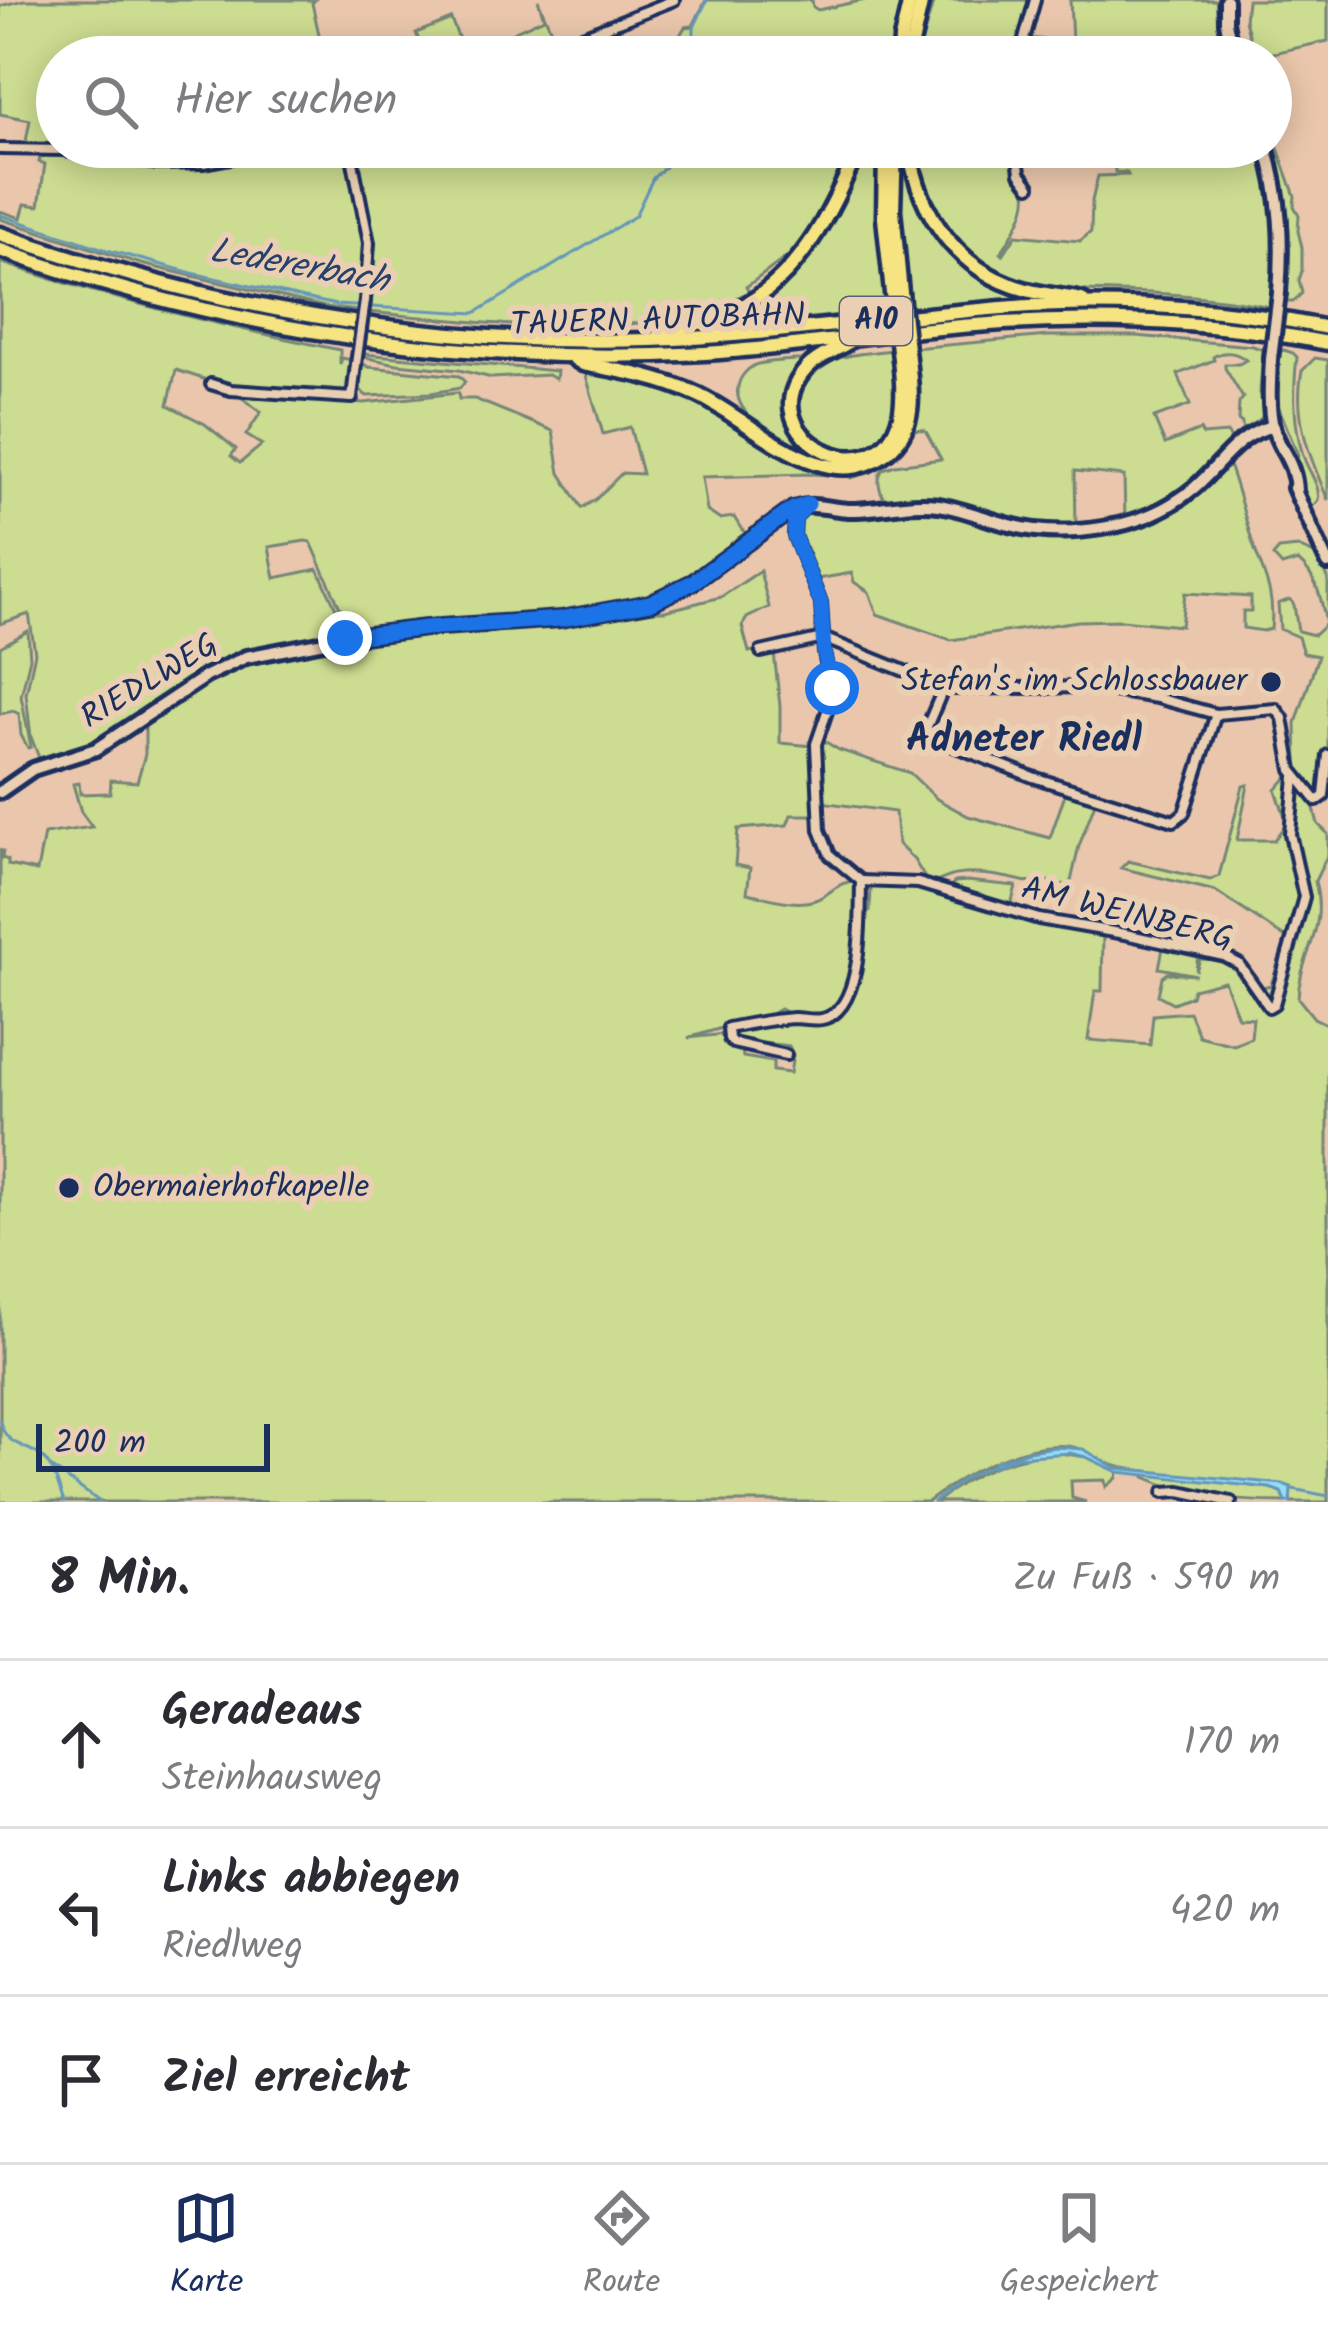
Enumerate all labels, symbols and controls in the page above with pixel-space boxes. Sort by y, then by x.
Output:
search box [36,36,1292,168]
text: Hier suchen [174,66,397,138]
icon: search [78,69,144,135]
water label: Ledererbach [205,223,396,311]
street label: TAUERN AUTOBAHN [510,289,806,353]
road number: A10 [840,297,912,345]
route end [318,611,372,665]
street label: RIEDLWEG [71,620,229,744]
place label: Stefan's im Schlossbauer [901,656,1249,709]
route start [805,661,859,715]
marker: Stefan's im Schlossbauer [1258,669,1284,695]
district label: Adneter Riedl [906,710,1143,772]
street label: AM WEINBERG [1015,863,1239,967]
place label: Obermaierhofkapelle [93,1162,369,1215]
marker: Obermaierhofkapelle [56,1175,82,1201]
scale bar [36,1418,270,1471]
text: 200 m [54,1418,146,1471]
text: 8 Min. [48,1540,190,1621]
text: Zu Fuß · 590 m [1013,1549,1280,1611]
text: Geradeaus [162,1677,362,1749]
icon: ahead [48,1711,114,1777]
text: 170 m [1184,1713,1280,1775]
text: Steinhausweg [162,1749,382,1811]
text: Links abbiegen [162,1845,460,1917]
icon: left [48,1879,114,1945]
text: 420 m [1170,1881,1280,1943]
text: Riedlweg [162,1917,303,1979]
text: Ziel erreicht [162,2044,410,2116]
icon: arrive [48,2047,114,2113]
tab: Karte [170,2185,243,2310]
tab: Route [583,2185,660,2310]
tab: Gespeichert [1000,2185,1158,2310]

